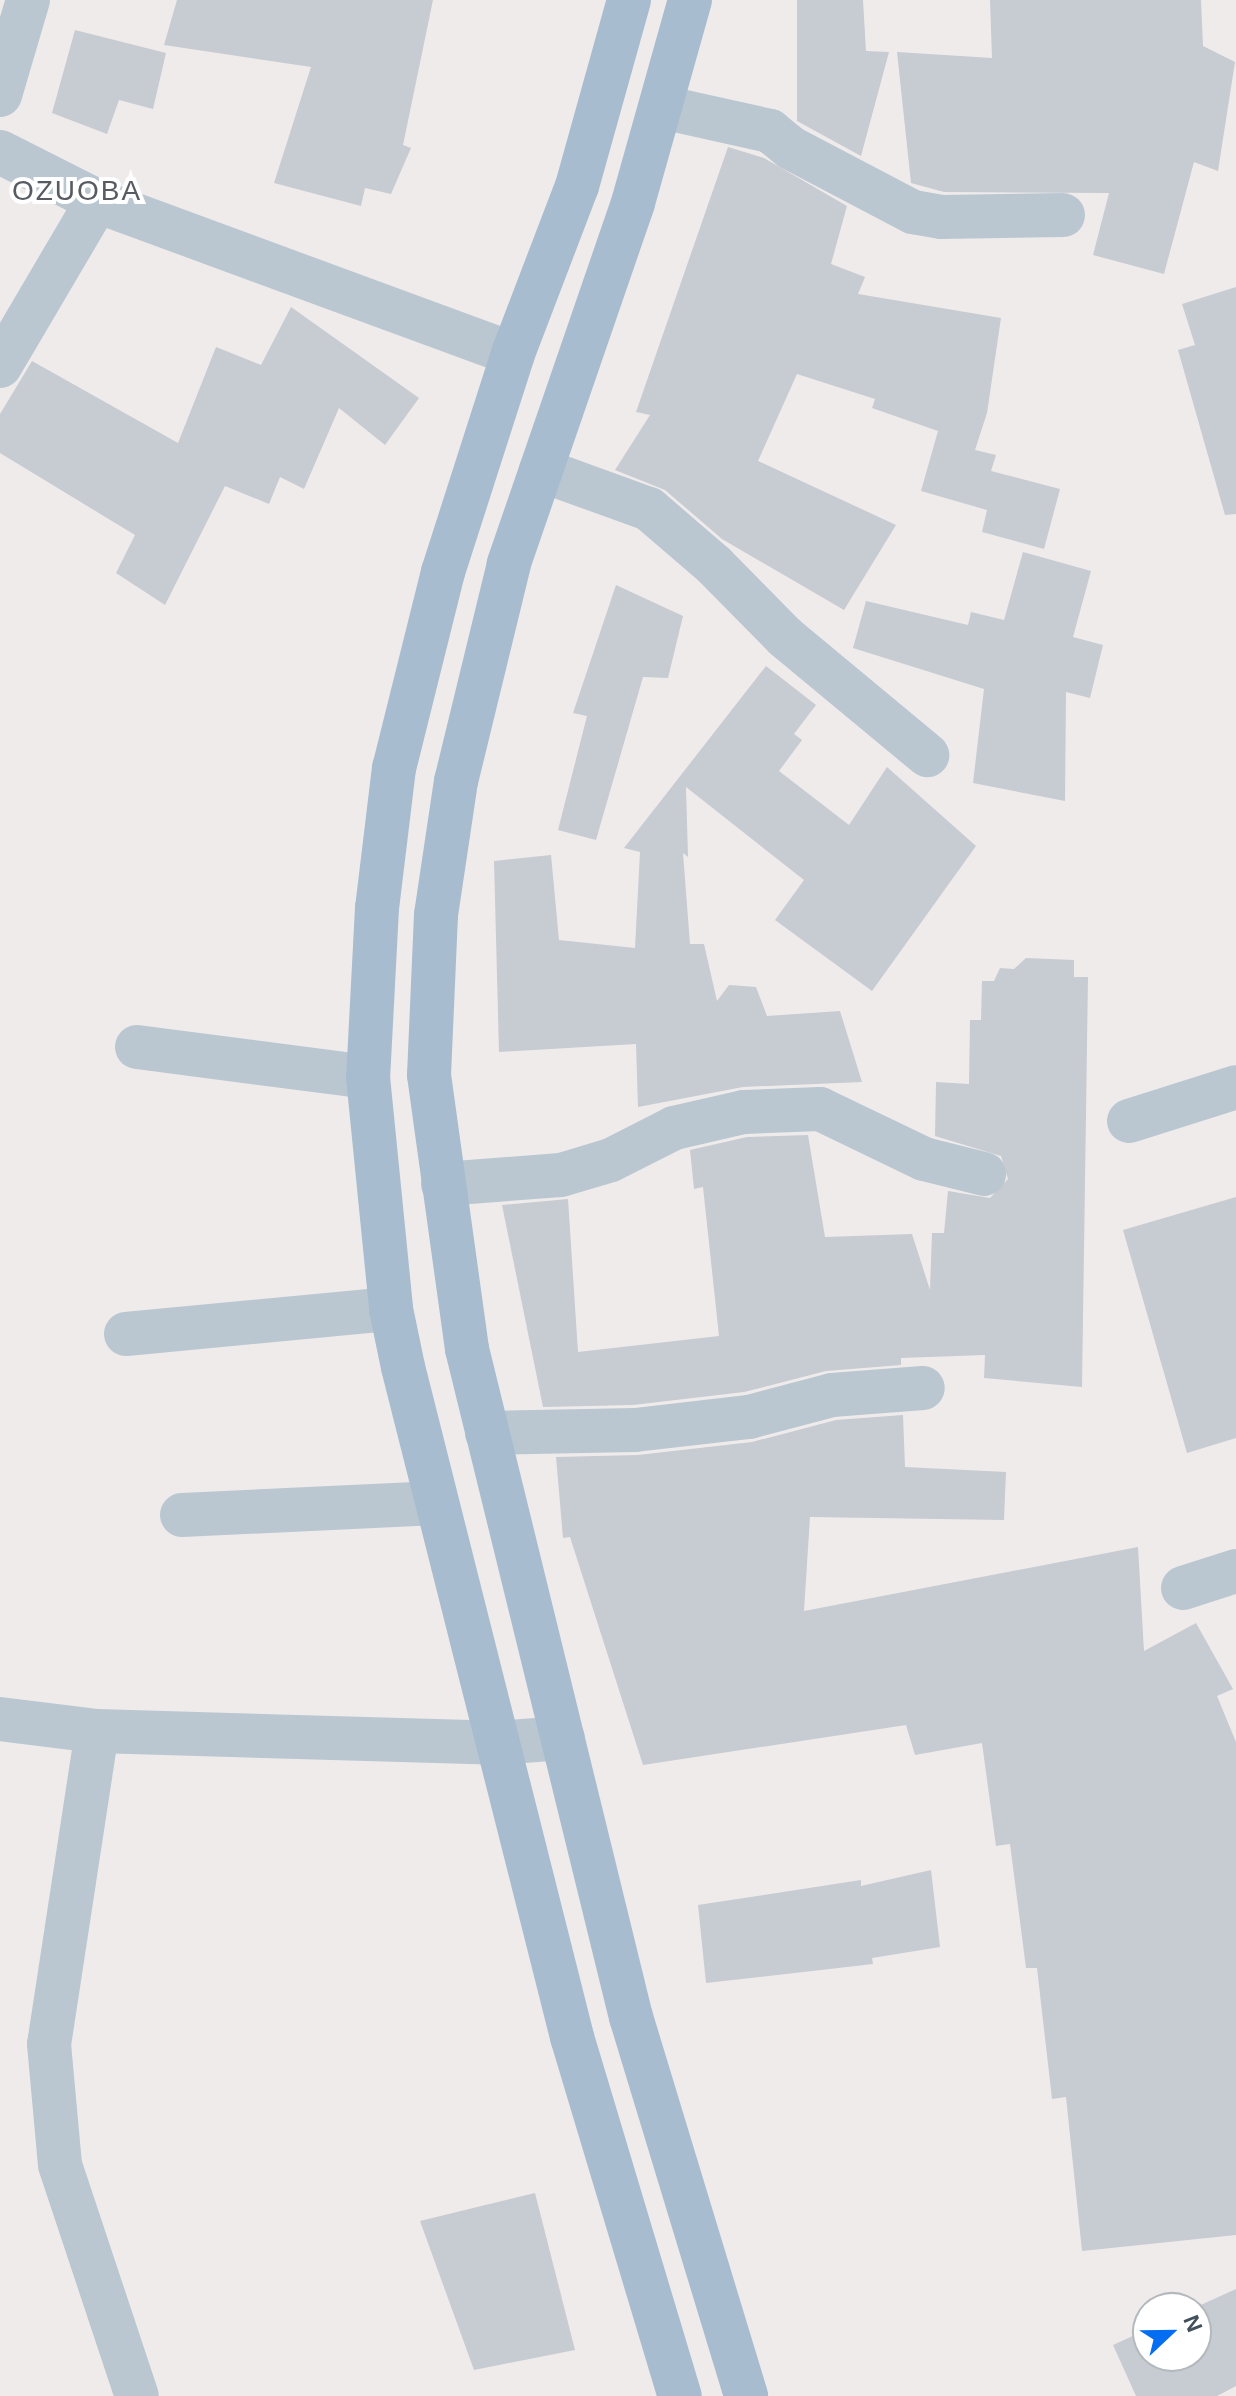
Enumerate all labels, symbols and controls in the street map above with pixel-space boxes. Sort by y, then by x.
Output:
district label: OZUOBA [12,174,142,208]
north arrow [1132,2292,1212,2372]
text: N [1178,2312,1207,2336]

